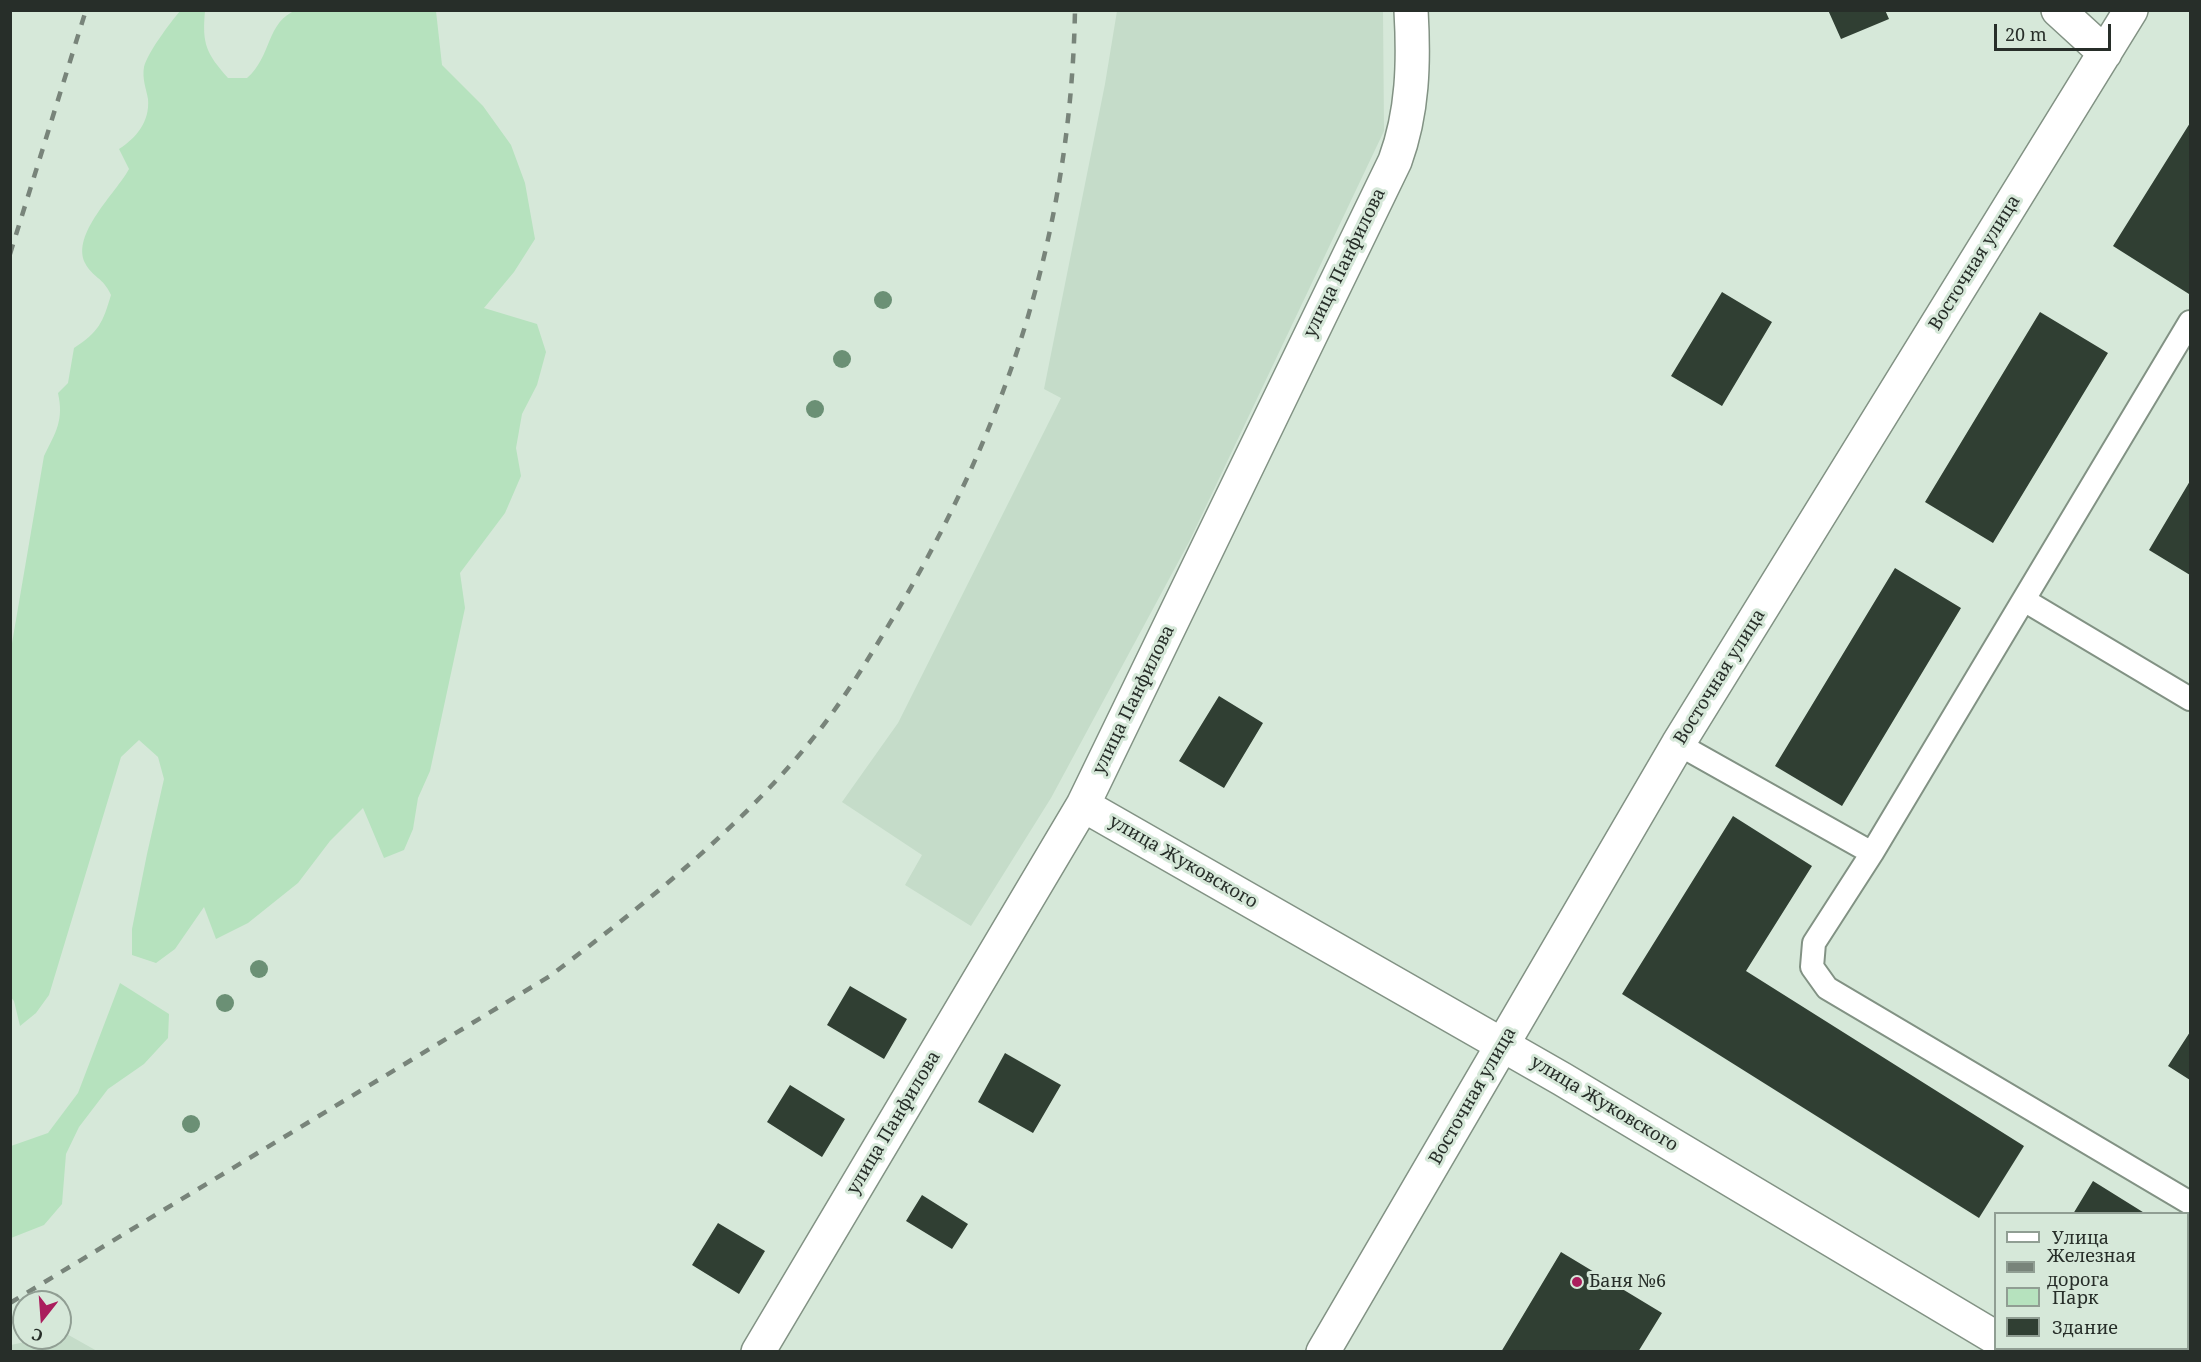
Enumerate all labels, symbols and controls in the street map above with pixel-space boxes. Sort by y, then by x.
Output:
scale bar [1997,12,2114,50]
text: 20 m [2005,22,2047,46]
street label: улица Панфилова [1299,185,1391,341]
street label: Восточная улица [1925,191,2025,335]
street label: Восточная улица [1670,605,1770,749]
street label: улица Панфилова [1088,622,1180,778]
street label: улица Жуковского [1105,811,1261,913]
street label: Восточная улица [1425,1023,1521,1169]
street label: улица Панфилова [843,1047,945,1199]
street label: улица Жуковского [1526,1051,1682,1157]
legend [1994,1212,2189,1350]
text: Улица [2052,1225,2109,1249]
text: Железная дорога [2047,1243,2136,1291]
place label: Баня №6 [1589,1271,1666,1293]
marker: Баня №6 [1570,1275,1584,1289]
text: Парк [2052,1285,2099,1309]
north arrow [12,1290,72,1350]
text: Здание [2052,1315,2118,1339]
text: С [29,1323,46,1347]

